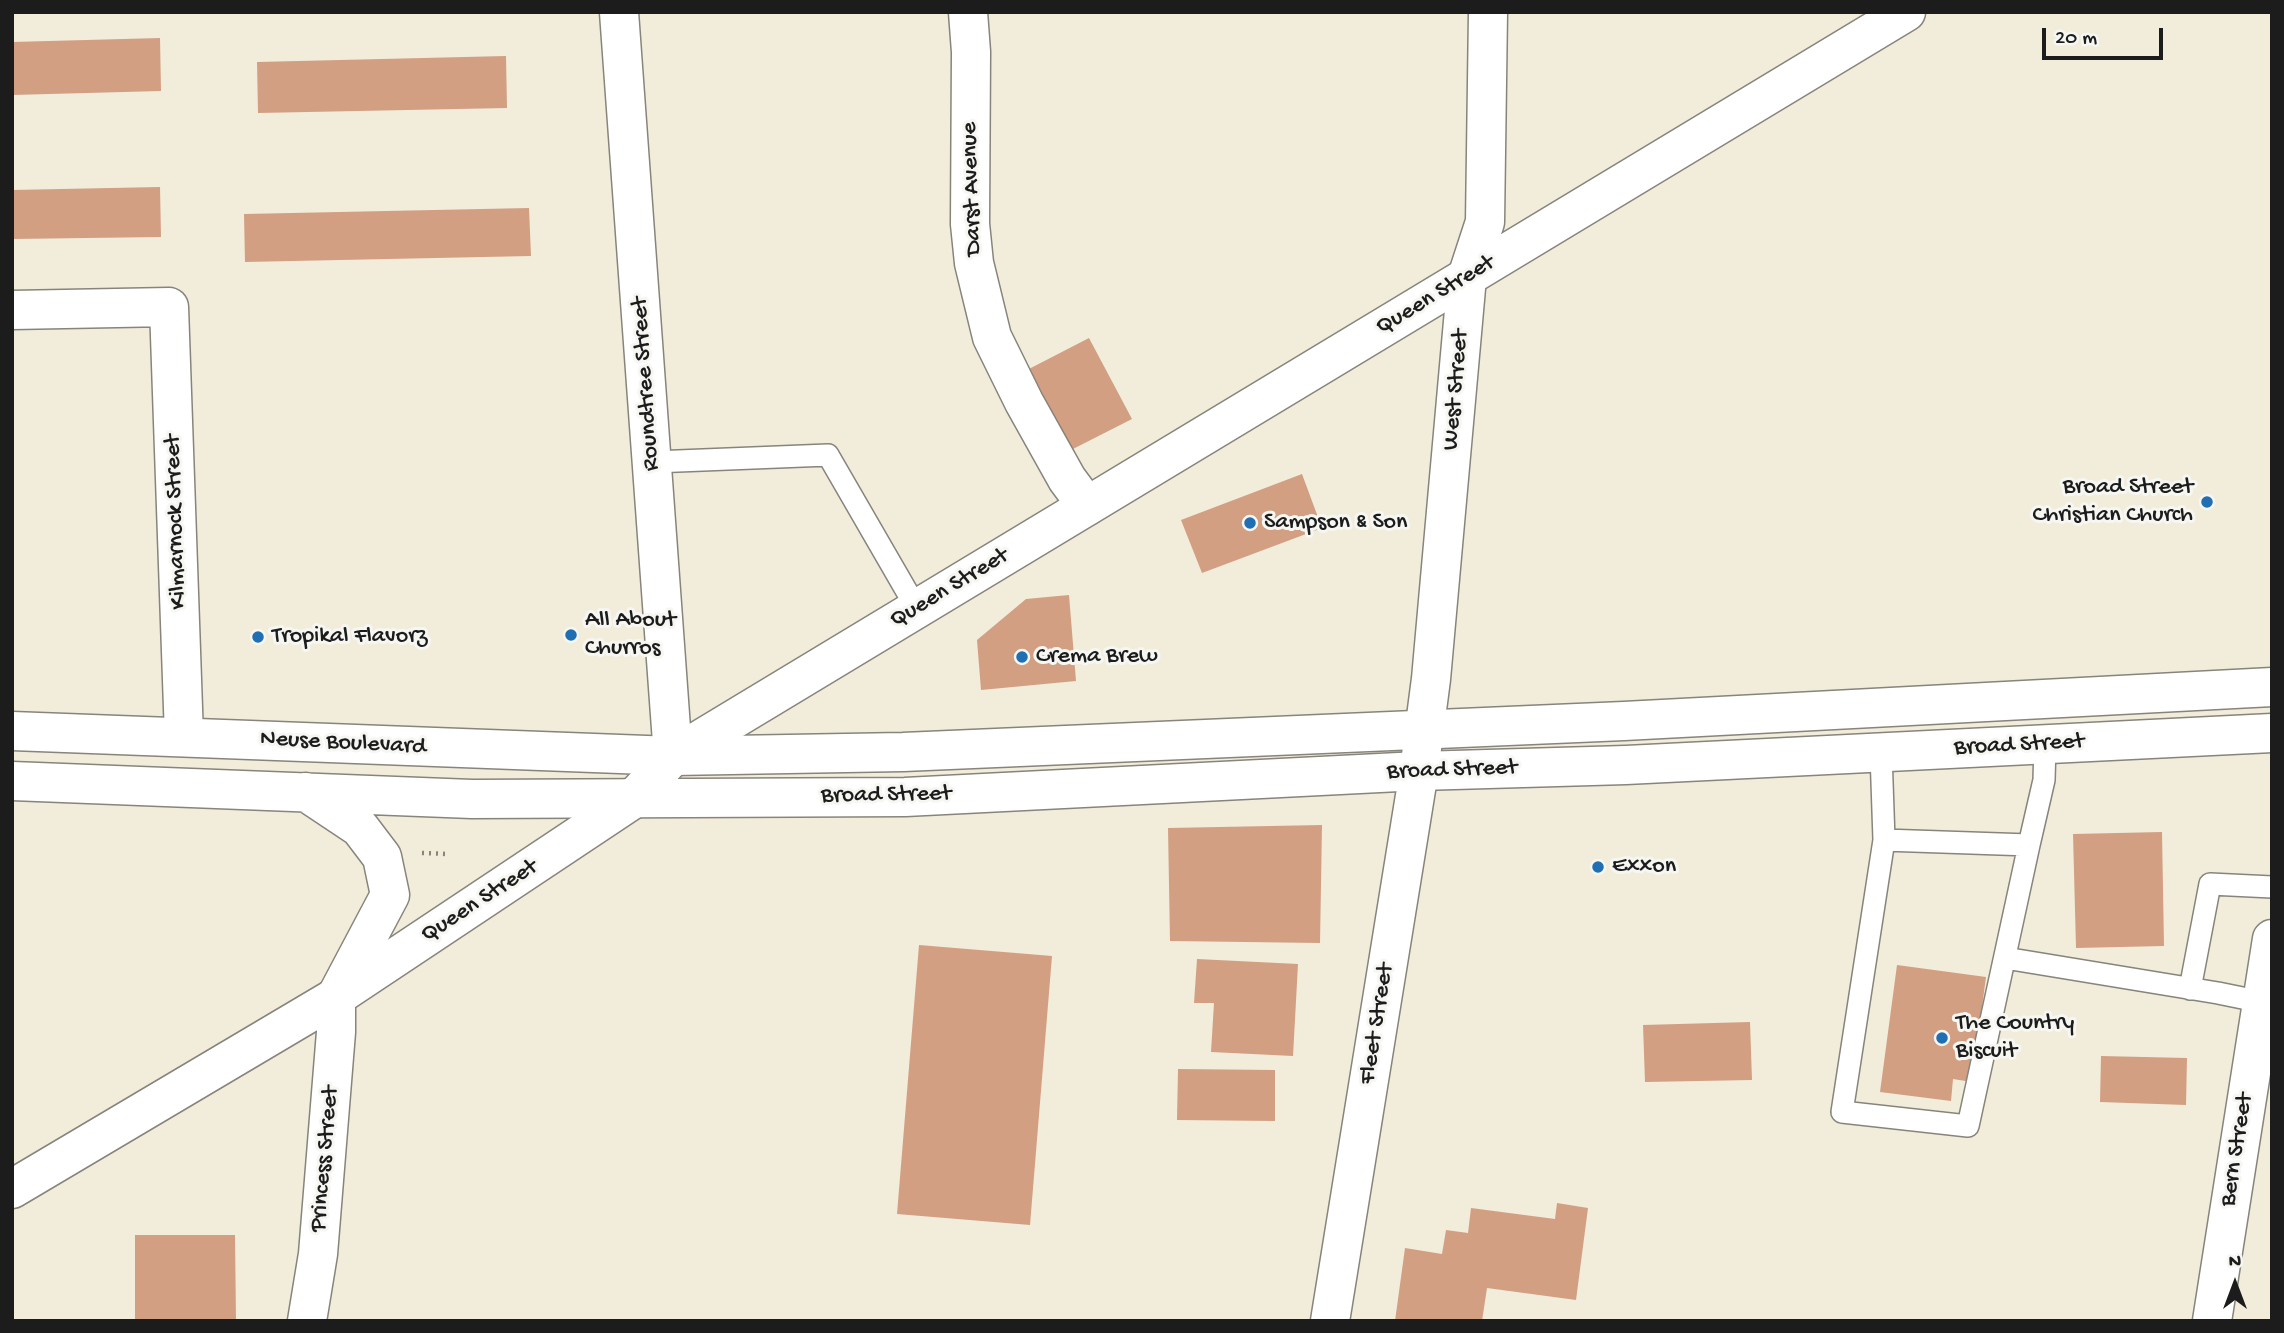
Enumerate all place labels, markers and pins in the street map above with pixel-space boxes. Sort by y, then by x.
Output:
place label: Broad Street Christian Church [2032,474,2193,530]
marker: Broad Street Christian Church [2199,494,2215,510]
place label: Sampson & Son [1264,509,1407,537]
marker: Sampson & Son [1242,515,1258,531]
place label: All About Churros [585,607,676,663]
place label: Tropikal Flavorz [272,623,427,651]
marker: All About Churros [563,627,579,643]
marker: Tropikal Flavorz [250,629,266,645]
place label: Crema Brew [1036,643,1158,671]
marker: Crema Brew [1014,649,1030,665]
place label: Exxon [1612,853,1676,881]
marker: Exxon [1590,859,1606,875]
place label: The Country Biscuit [1956,1010,2074,1066]
marker: The Country Biscuit [1934,1030,1950,1046]

